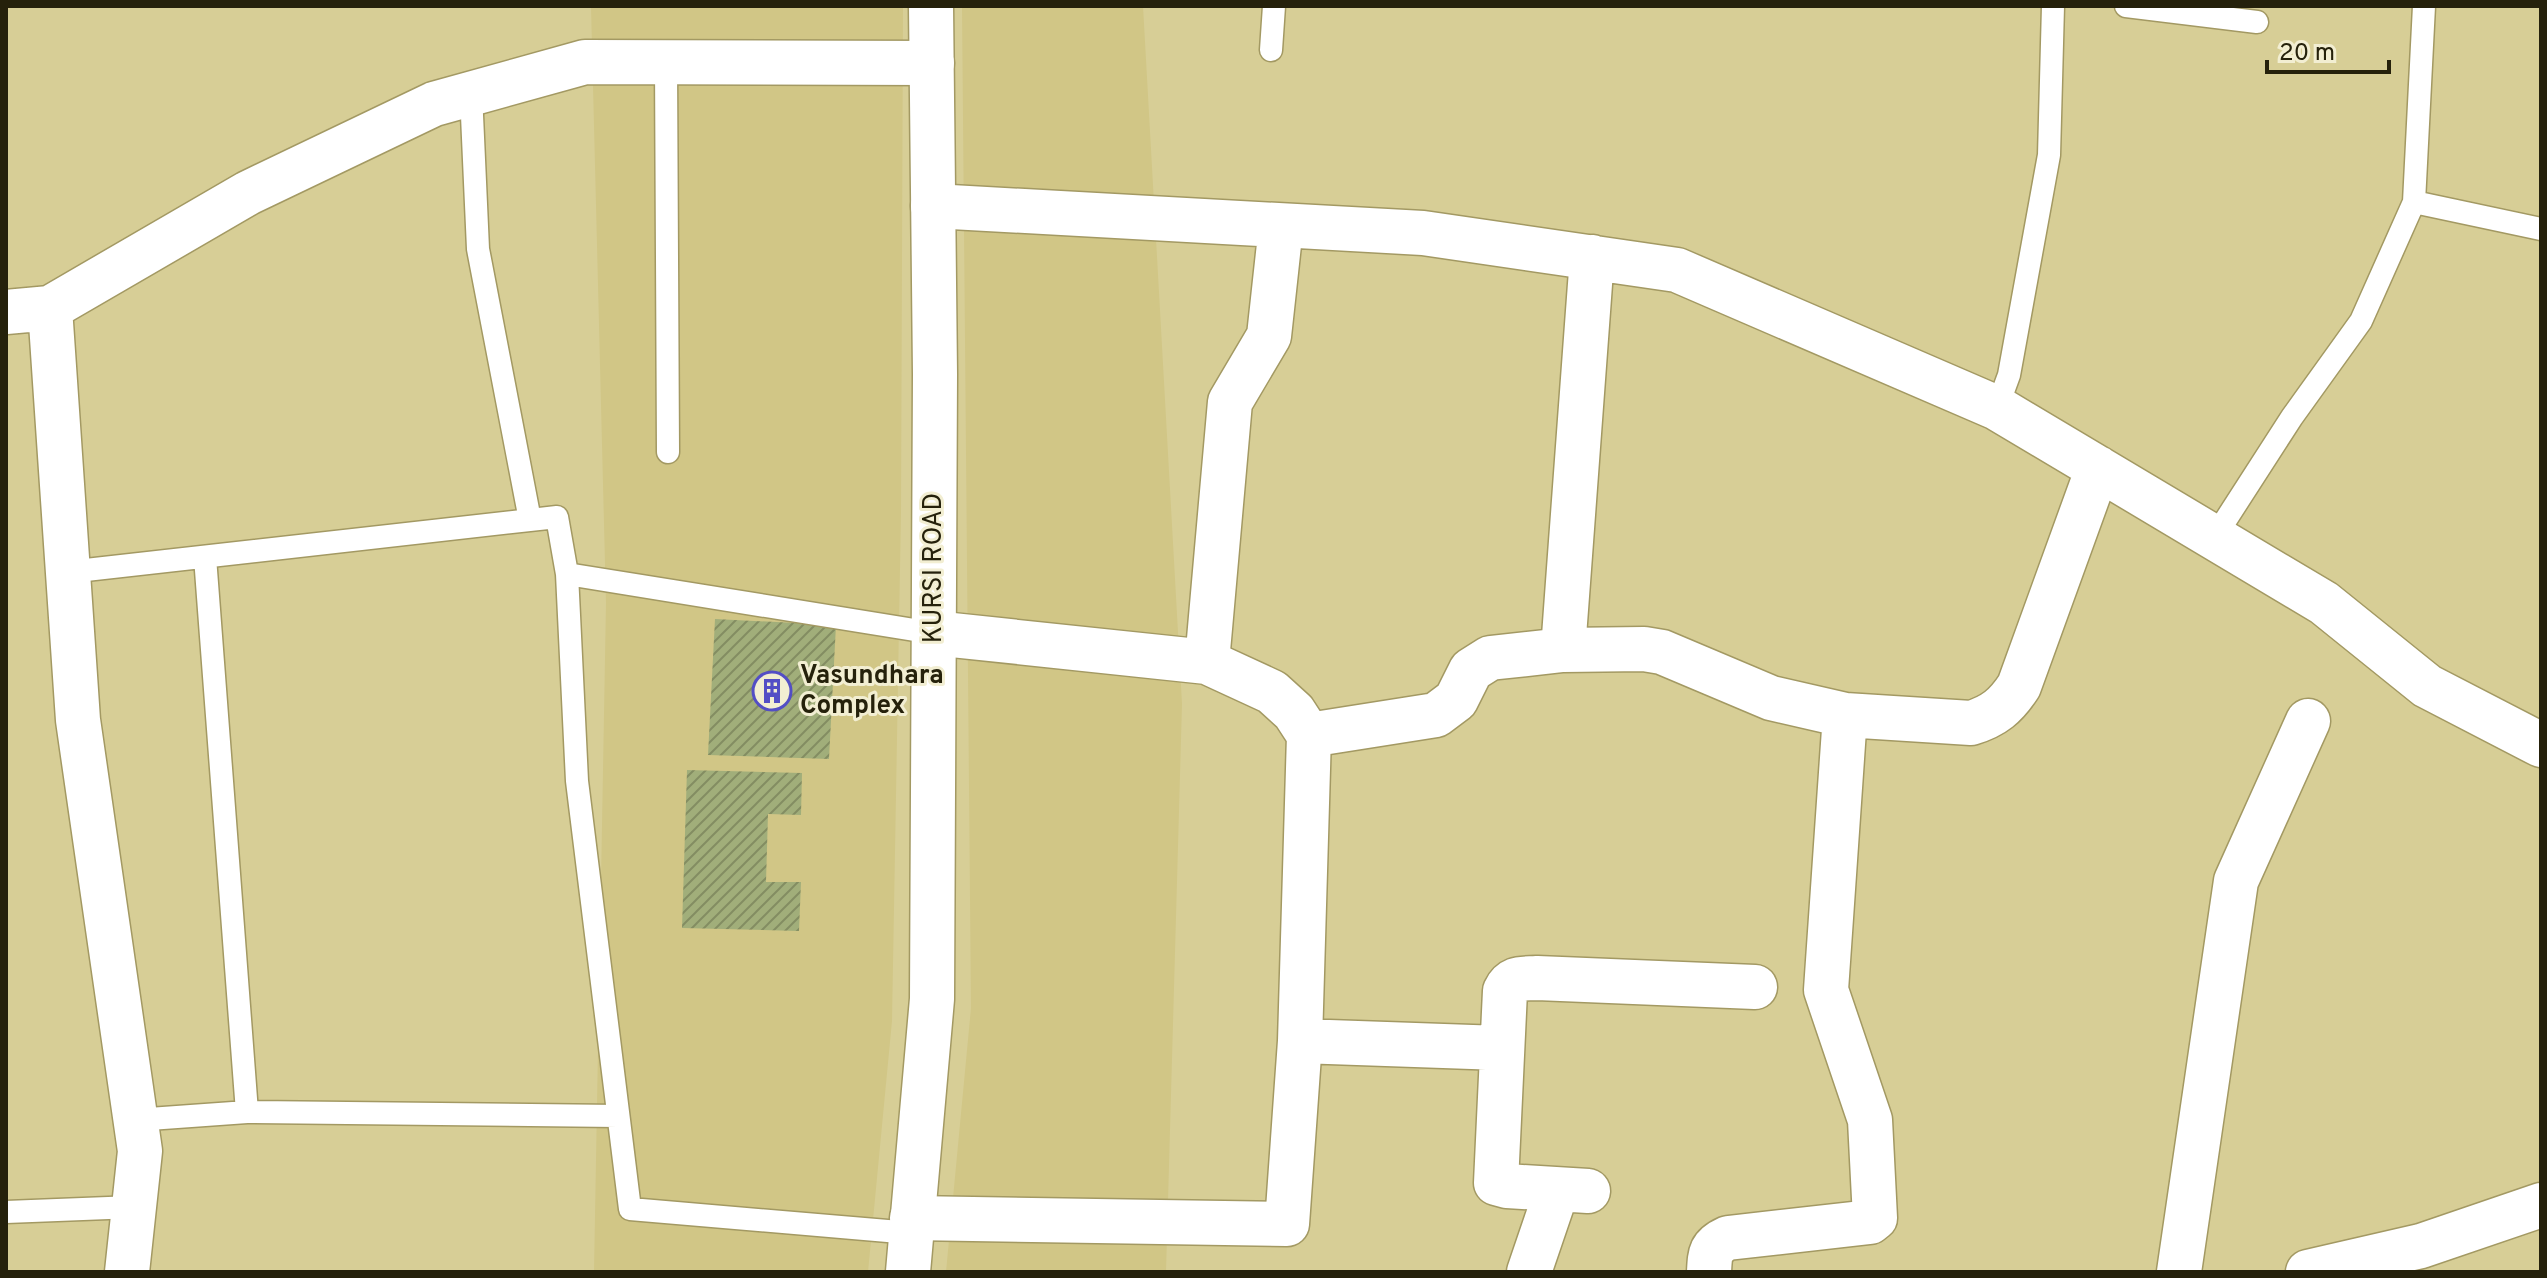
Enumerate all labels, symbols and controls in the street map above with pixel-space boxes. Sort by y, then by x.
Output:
scale bar [2267,24,2389,74]
text: 20 m [2279,39,2335,69]
street label: KURSI ROAD [918,493,951,643]
place label: Vasundhara Complex [800,660,944,723]
building icon: Vasundhara Complex [751,670,793,712]

